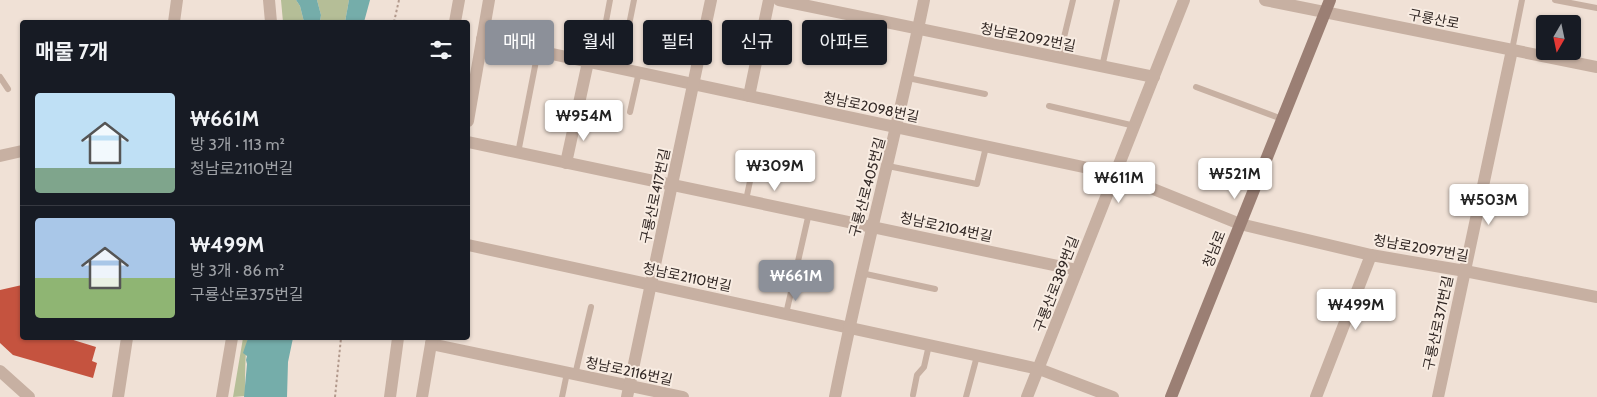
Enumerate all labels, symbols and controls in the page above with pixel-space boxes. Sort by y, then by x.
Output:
street label: 구룡산로 [1407,5,1461,33]
north arrow [1536,15,1581,60]
map controls [1536,15,1581,60]
street label: 청남로2092번길 [979,19,1077,55]
chip: 매매 [485,20,554,65]
chip: 월세 [564,20,633,65]
chip: 필터 [643,20,712,65]
chip: 신규 [722,20,792,65]
chip: 아파트 [802,20,887,65]
icon: filters [427,36,455,64]
text: 매물 7개 [35,39,108,64]
street label: 청남로2098번길 [821,88,921,126]
pin: ₩954M [549,100,619,142]
text: ₩661M [190,106,259,131]
text: ₩954M [556,106,612,125]
icon: home [75,113,135,173]
text: 방 3개 · 113 m² [190,135,285,154]
street label: 구룡산로405번길 [845,135,889,239]
street label: 구룡산로417번길 [636,147,674,245]
pin: ₩309M [740,150,810,192]
text: ₩309M [746,156,804,175]
pin: ₩521M [1200,158,1270,200]
text: 청남로2110번길 [190,159,294,178]
pin: ₩611M [1084,162,1154,204]
text: ₩521M [1209,164,1261,183]
text: ₩611M [1094,168,1144,187]
pin: ₩503M [1454,184,1524,226]
text: ₩503M [1460,190,1518,209]
street label: 청남로2104번길 [898,208,994,246]
street label: 청남로 [1198,228,1230,270]
street label: 청남로2097번길 [1372,231,1470,265]
text: ₩499M [190,232,264,257]
street label: 구룡산로389번길 [1029,233,1083,335]
icon: home [75,238,135,298]
street label: 청남로2110번길 [641,259,733,295]
pin: ₩661M [761,260,831,302]
text: 방 3개 · 86 m² [190,261,284,280]
text: ₩661M [770,266,822,285]
street label: 구룡산로371번길 [1419,274,1457,372]
text: 구룡산로375번길 [190,285,304,304]
pin: ₩499M [1321,288,1391,331]
text: ₩499M [1328,295,1384,314]
street label: 청남로2116번길 [584,353,674,389]

